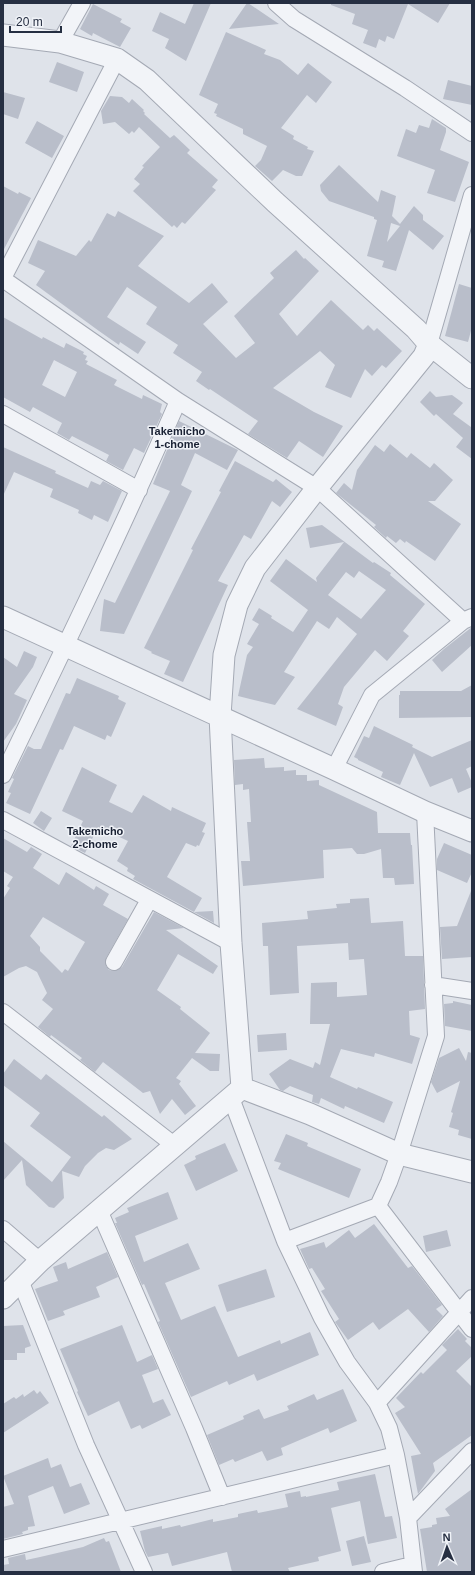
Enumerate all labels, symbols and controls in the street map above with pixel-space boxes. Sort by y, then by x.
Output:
scale bar [10,8,61,34]
text: 20 m [16,15,43,29]
district label: Takemicho 1-chome [149,425,206,450]
district label: Takemicho 2-chome [67,825,124,850]
north arrow [427,1527,467,1567]
text: N [442,1531,451,1543]

